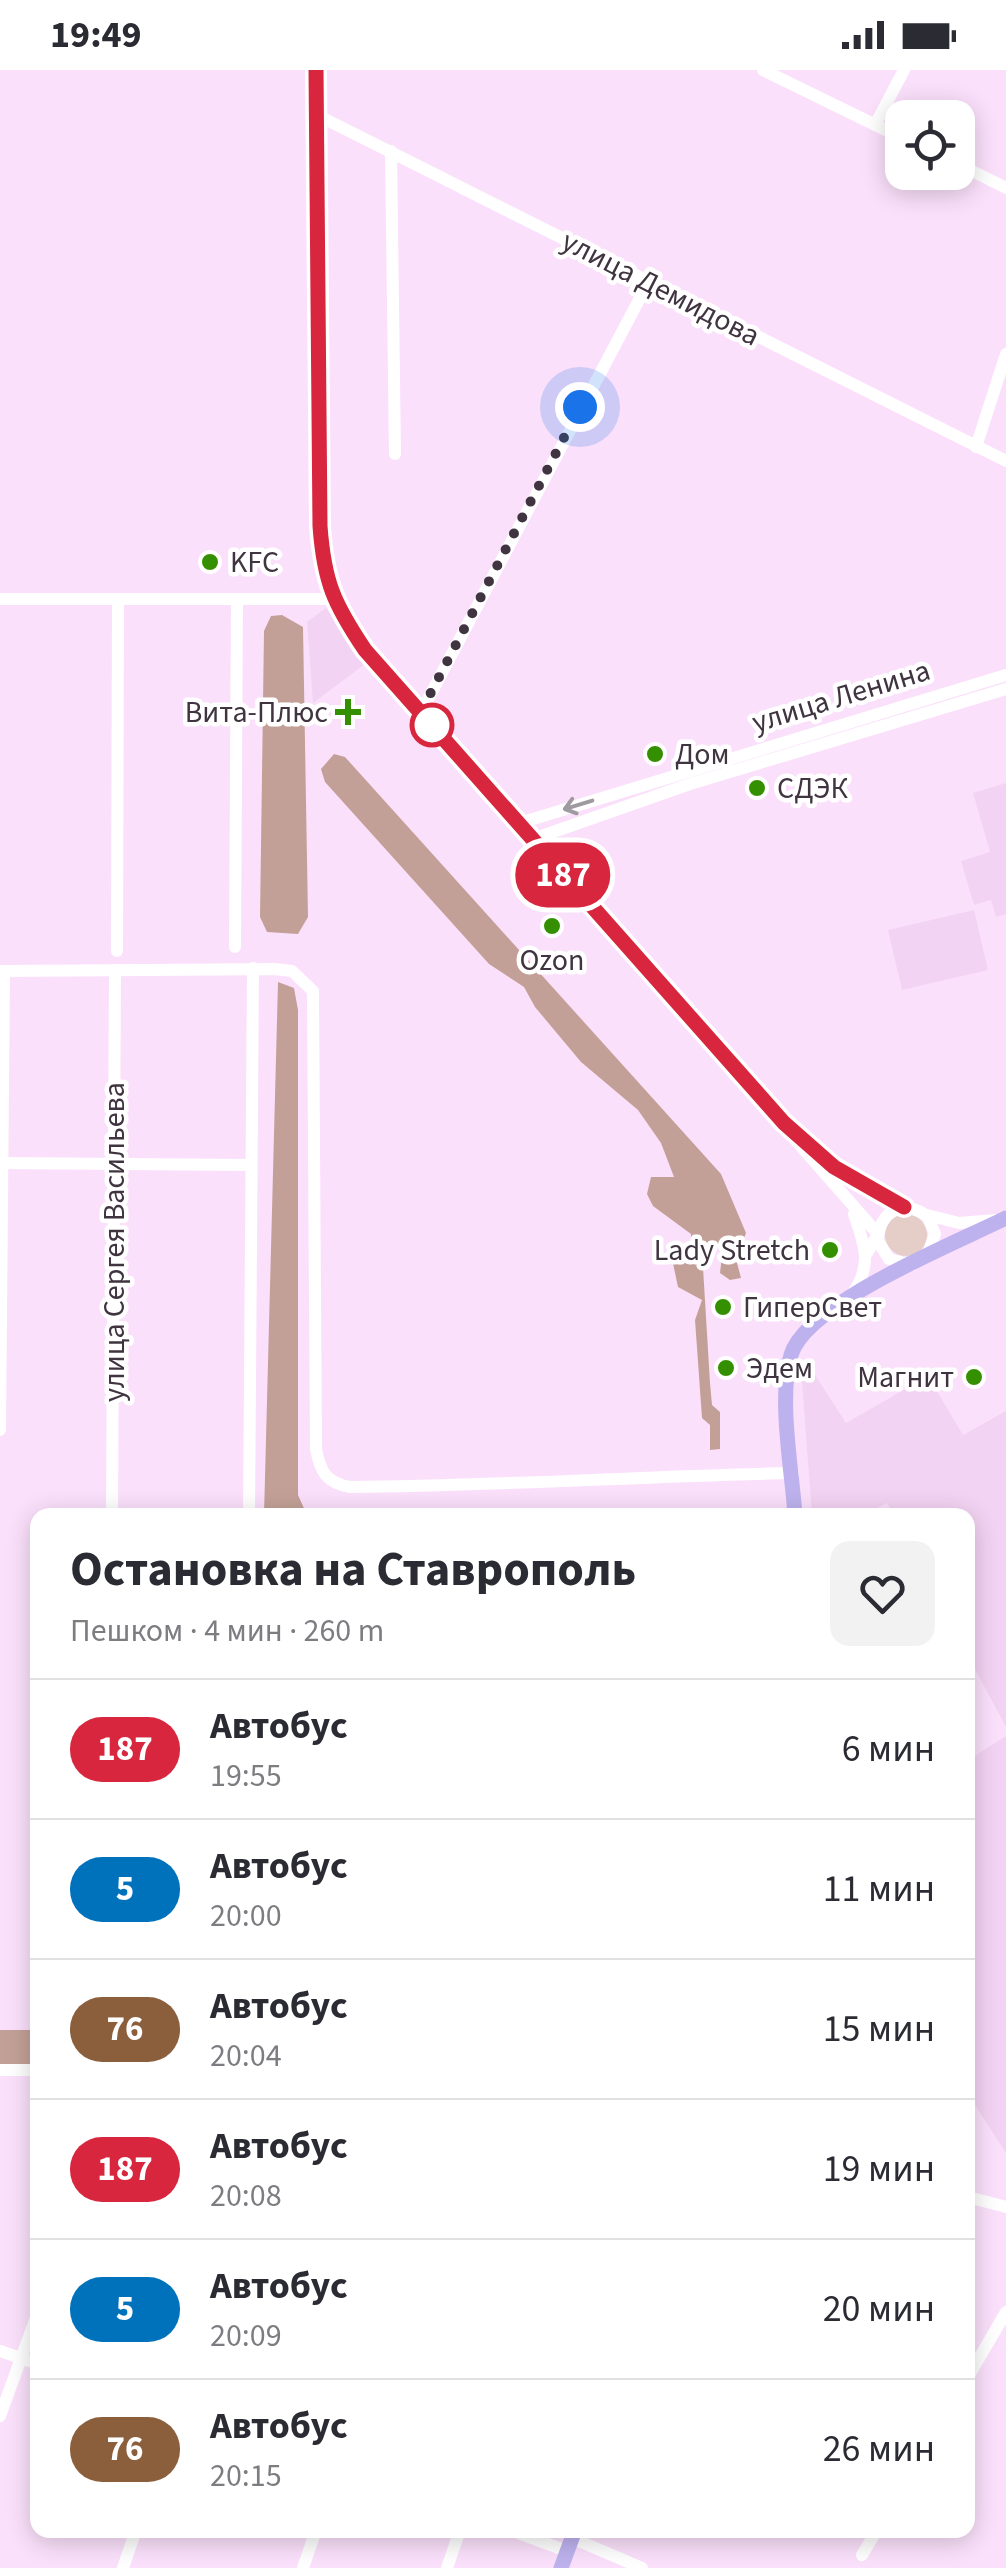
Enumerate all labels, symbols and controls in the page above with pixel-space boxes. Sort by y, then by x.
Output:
text: 19:49 [50,8,142,62]
map controls [885,100,975,190]
button: locate [885,100,975,190]
street label: улица Демидова [554,220,767,357]
your location [555,382,605,432]
place label: KFC [230,541,279,584]
marker: KFC [199,551,221,573]
street label: улица Ленина [747,649,936,744]
place label: Вита-Плюс [185,691,328,734]
marker: Вита-Плюс [337,701,359,723]
unlabelled marker [411,704,453,746]
place label: Дом [675,733,730,776]
marker: Дом [644,743,666,765]
place label: СДЭК [777,767,848,810]
marker: СДЭК [746,777,768,799]
one-way arrow [563,797,594,815]
line badge: 187 [506,842,620,908]
text: 187 [535,850,591,900]
marker: Ozon [541,915,563,937]
place label: Ozon [520,939,584,982]
street label: улица Сергея Васильева [93,1082,136,1402]
place label: Lady Stretch [654,1229,810,1272]
marker: Lady Stretch [819,1239,841,1261]
place label: ГиперСвет [743,1286,882,1329]
marker: ГиперСвет [712,1296,734,1318]
place label: Эдем [746,1347,813,1390]
place label: Магнит [857,1356,954,1399]
marker: Эдем [715,1357,737,1379]
marker: Магнит [963,1366,985,1388]
text: Остановка на Ставрополь [70,1536,636,1604]
button: heart [830,1541,935,1646]
text: Пешком · 4 мин · 260 m [70,1608,384,1654]
text: Автобус [210,1699,348,1753]
text: 6 мин [842,1722,935,1776]
text: 187 [97,1724,153,1774]
text: 19:55 [210,1753,282,1799]
text: Автобус [210,1839,348,1893]
text: 11 мин [823,1862,935,1916]
text: 5 [116,1864,134,1914]
text: 20:00 [210,1893,282,1939]
text: Автобус [210,1979,348,2033]
text: 15 мин [823,2002,935,2056]
text: 76 [107,2004,143,2054]
text: 20:04 [210,2033,282,2079]
text: Автобус [210,2119,348,2173]
text: 19 мин [823,2142,935,2196]
text: 187 [97,2144,153,2194]
text: 20:08 [210,2173,282,2219]
text: Автобус [210,2259,348,2313]
text: 20 мин [823,2282,935,2336]
text: 5 [116,2284,134,2334]
text: 20:09 [210,2313,282,2359]
text: Автобус [210,2399,348,2453]
text: 26 мин [823,2422,935,2476]
text: 76 [107,2424,143,2474]
text: 20:15 [210,2453,282,2499]

